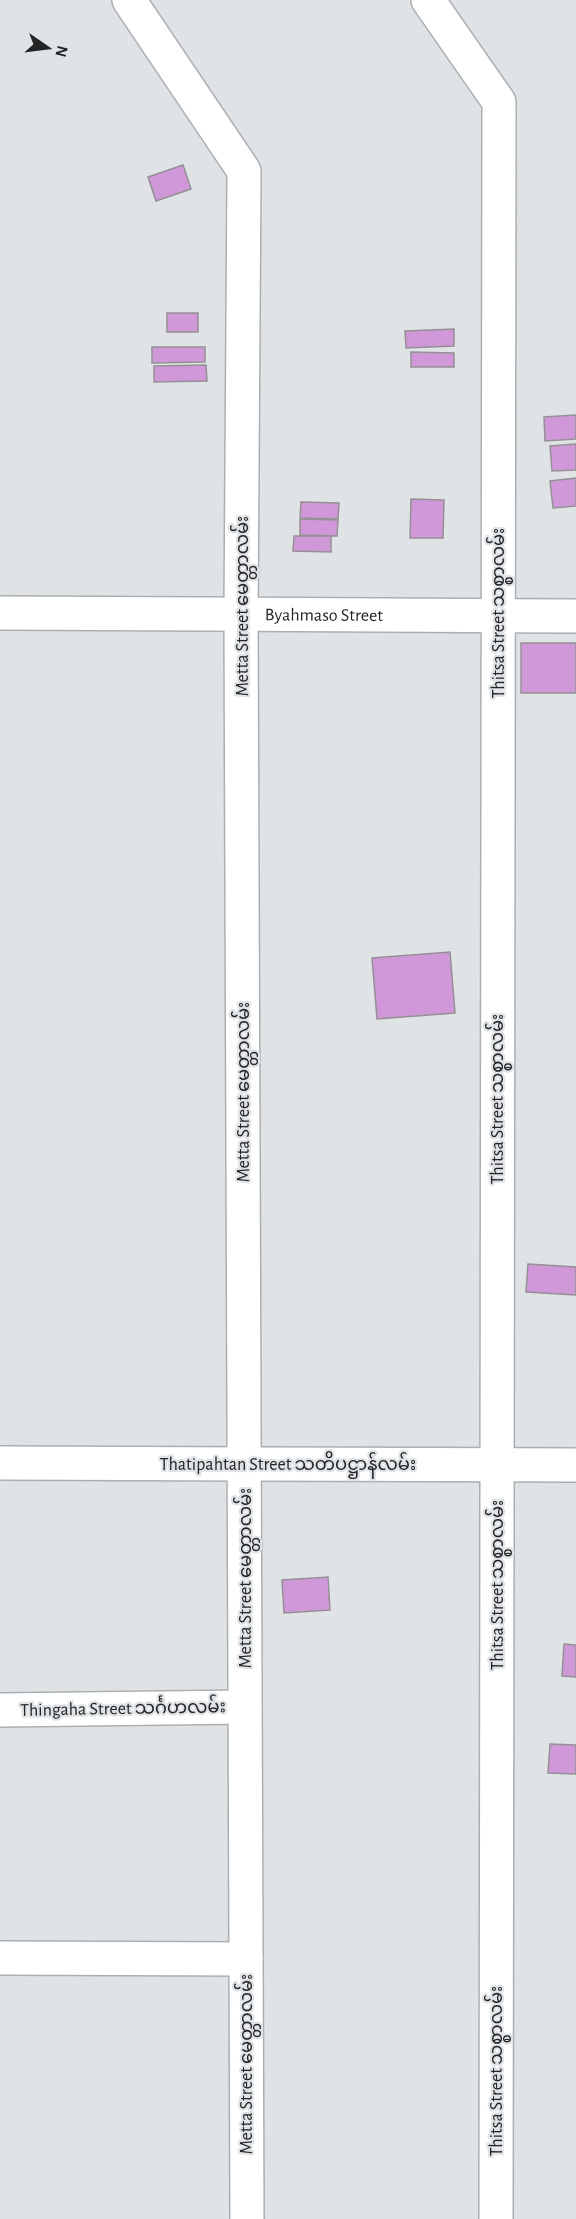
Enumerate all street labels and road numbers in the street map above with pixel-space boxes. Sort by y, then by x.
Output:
street label: Metta Street မေတ္တာလမ်း [229,516,257,696]
street label: Thitsa Street သစ္စာလမ်း [485,528,513,698]
street label: Byahmaso Street [265,606,383,625]
street label: Metta Street မေတ္တာလမ်း [230,1002,258,1182]
street label: Thitsa Street သစ္စာလမ်း [484,1014,512,1184]
street label: Thatipahtan Street သတိပဋ္ဌာန်လမ်း [160,1450,416,1479]
street label: Metta Street မေတ္တာလမ်း [232,1488,260,1668]
street label: Thitsa Street သစ္စာလမ်း [484,1500,512,1670]
street label: Thingaha Street သင်္ဂဟလမ်း [20,1693,226,1720]
street label: Metta Street မေတ္တာလမ်း [233,1974,261,2154]
street label: Thitsa Street သစ္စာလမ်း [483,1986,511,2156]

